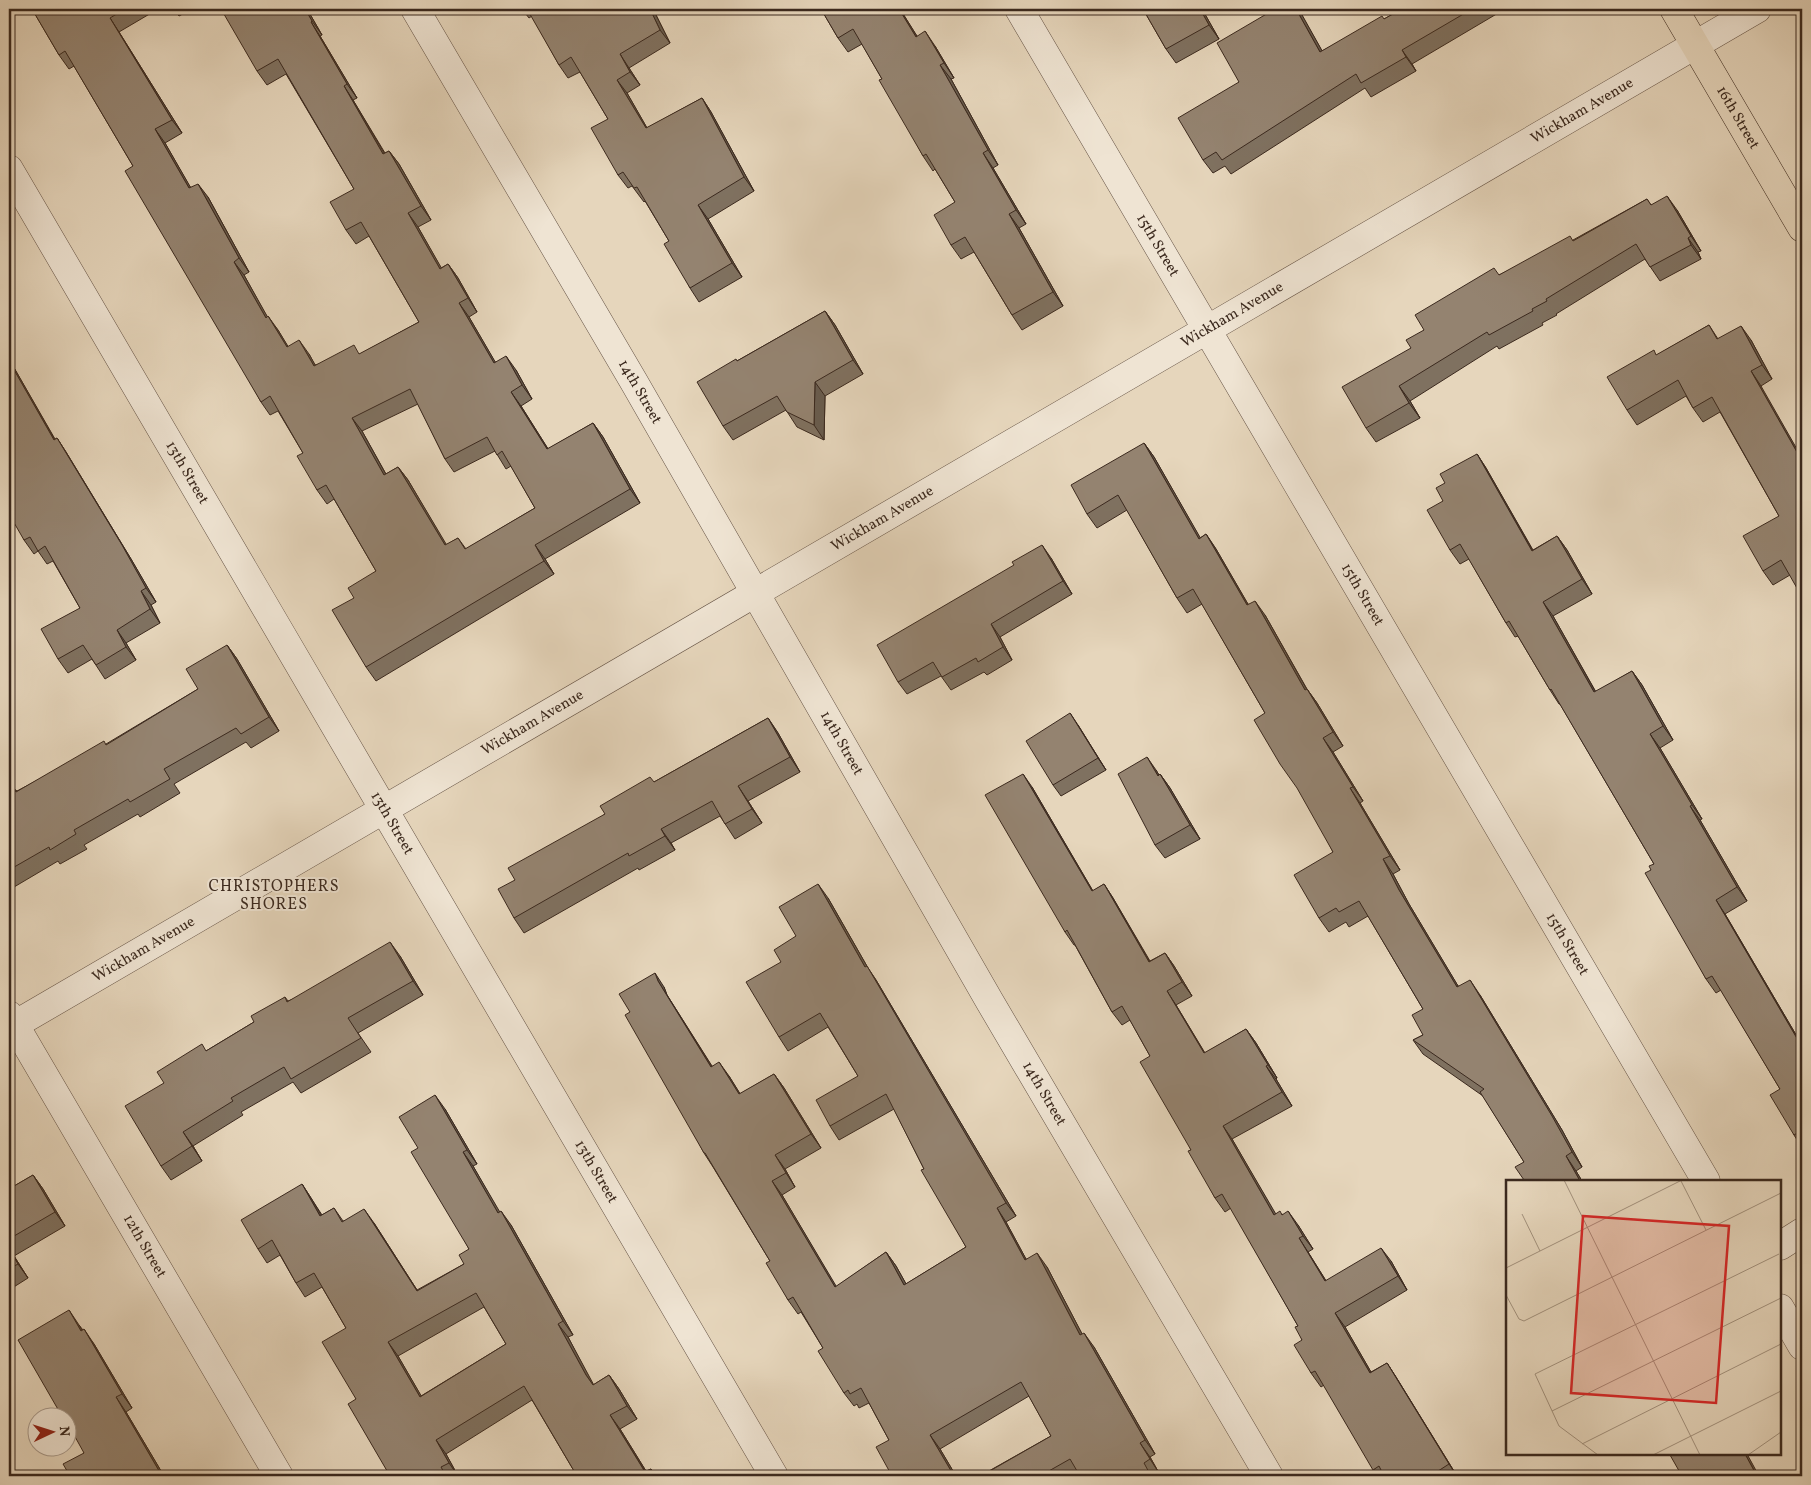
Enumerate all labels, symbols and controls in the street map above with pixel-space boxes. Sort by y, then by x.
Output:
street label: Wickham Avenue [1527,73,1637,149]
street label: 16th Street [1711,82,1764,153]
street label: 15th Street [1131,210,1184,281]
street label: Wickham Avenue [1177,277,1288,353]
street label: 14th Street [613,356,667,428]
street label: 13th Street [160,437,214,508]
street label: Wickham Avenue [827,481,938,557]
street label: 15th Street [1336,559,1389,630]
street label: Wickham Avenue [477,685,588,761]
street label: 14th Street [814,707,868,779]
street label: 13th Street [365,788,419,859]
district label: CHRISTOPHERS SHORES [209,876,339,916]
street label: 15th Street [1541,909,1594,980]
street label: Wickham Avenue [89,911,199,988]
street label: 14th Street [1017,1058,1071,1130]
street label: 13th Street [569,1136,623,1207]
inset map [1506,1180,1781,1455]
street label: 12th Street [118,1211,171,1282]
north arrow [28,1408,78,1458]
text: N [54,1425,73,1437]

